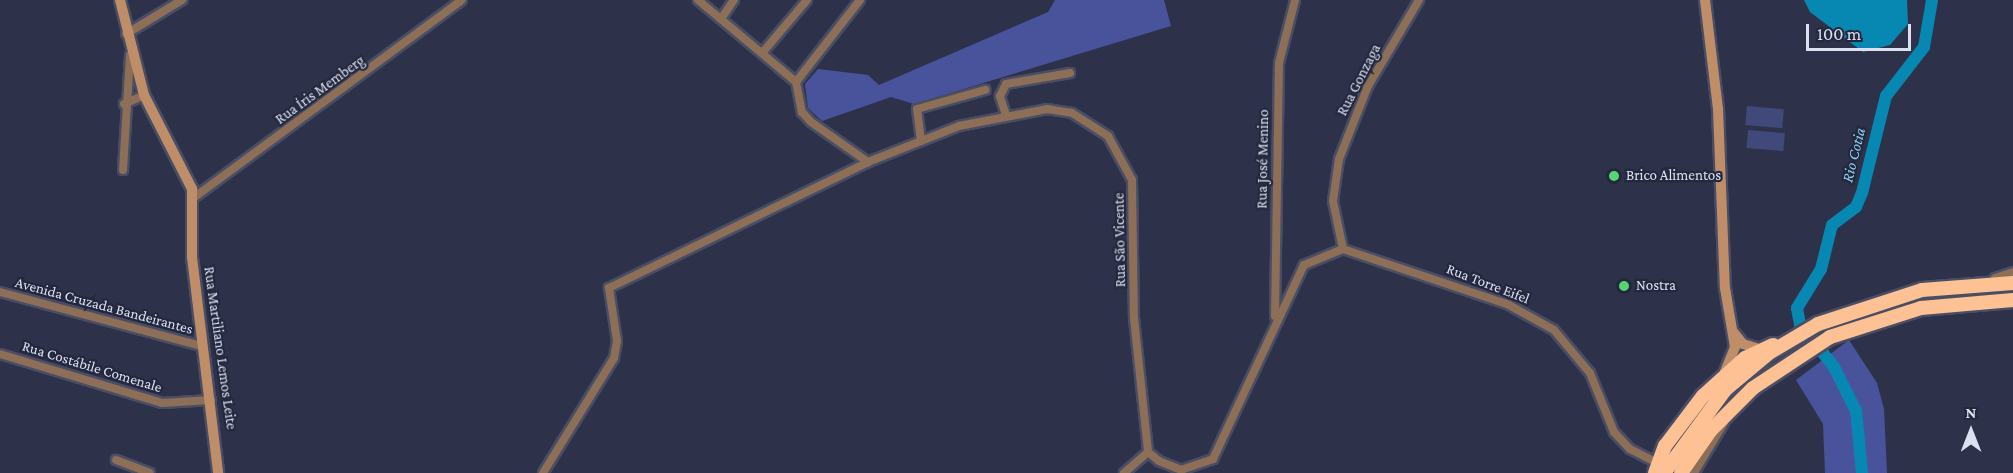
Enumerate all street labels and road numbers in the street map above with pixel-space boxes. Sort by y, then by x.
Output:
street label: Rua Gonzaga [1333,41,1385,119]
street label: Rua Íris Memberg [272,52,368,128]
street label: Rua José Menino [1253,109,1273,209]
street label: Rua São Vicente [1110,193,1130,287]
street label: Rua Torre Eifel [1444,260,1532,308]
street label: Rua Martiliano Lemos Leite [200,265,240,431]
street label: Avenida Cruzada Bandeirantes [13,274,195,338]
street label: Rua Costábile Comenale [20,337,164,397]

